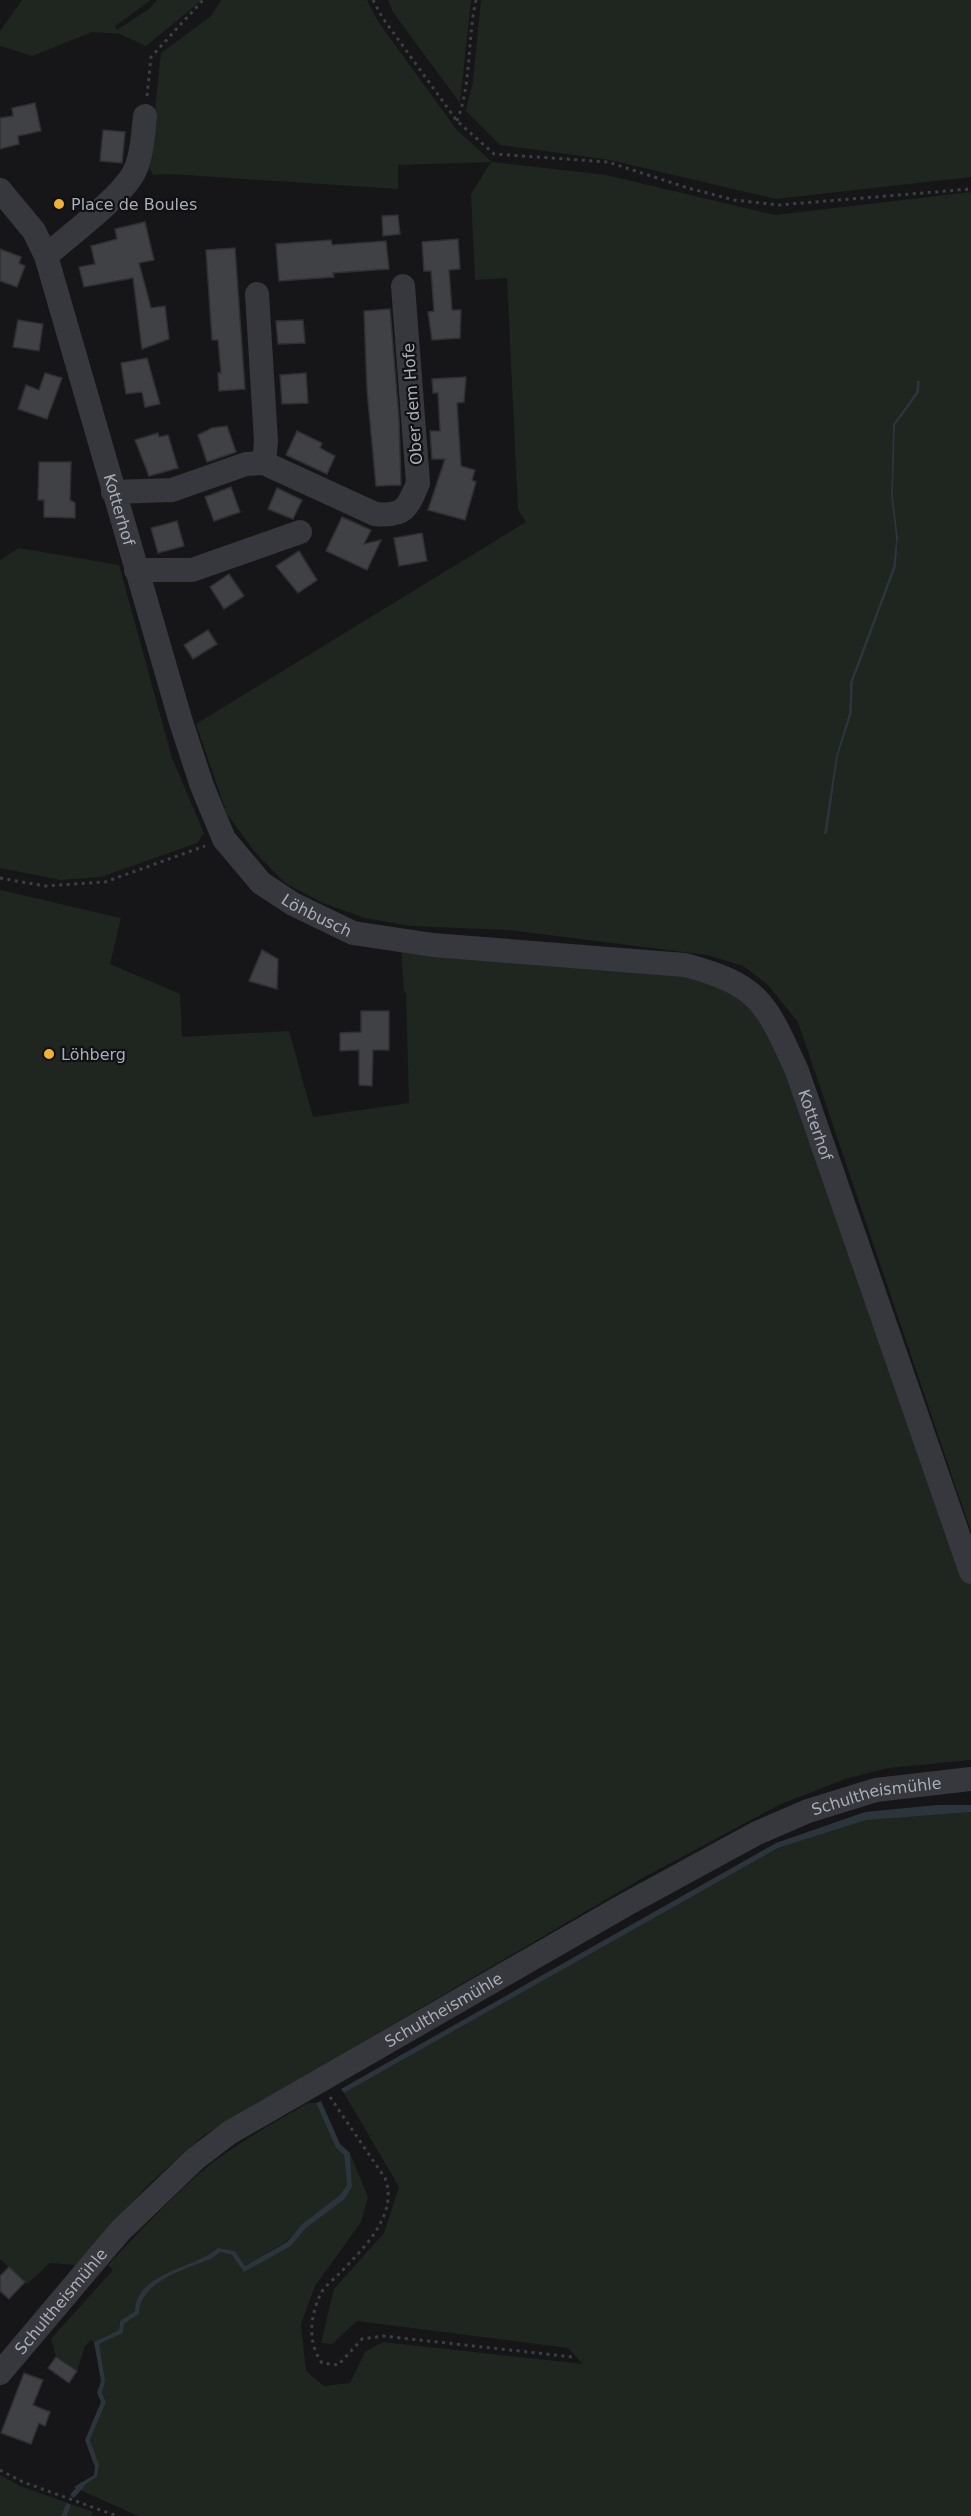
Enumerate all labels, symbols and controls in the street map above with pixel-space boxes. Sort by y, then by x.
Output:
place label: Place de Boules [71,195,197,214]
marker: Place de Boules [52,197,66,211]
street label: Ober dem Hofe [399,342,426,466]
street label: Kotterhof [100,472,138,548]
street label: Löhbusch [278,890,355,941]
place label: Löhberg [61,1045,126,1064]
marker: Löhberg [42,1047,56,1061]
street label: Kotterhof [794,1087,836,1163]
street label: Schultheismühle [809,1773,942,1819]
street label: Schultheismühle [381,1969,506,2051]
street label: Schultheismühle [11,2245,111,2358]

